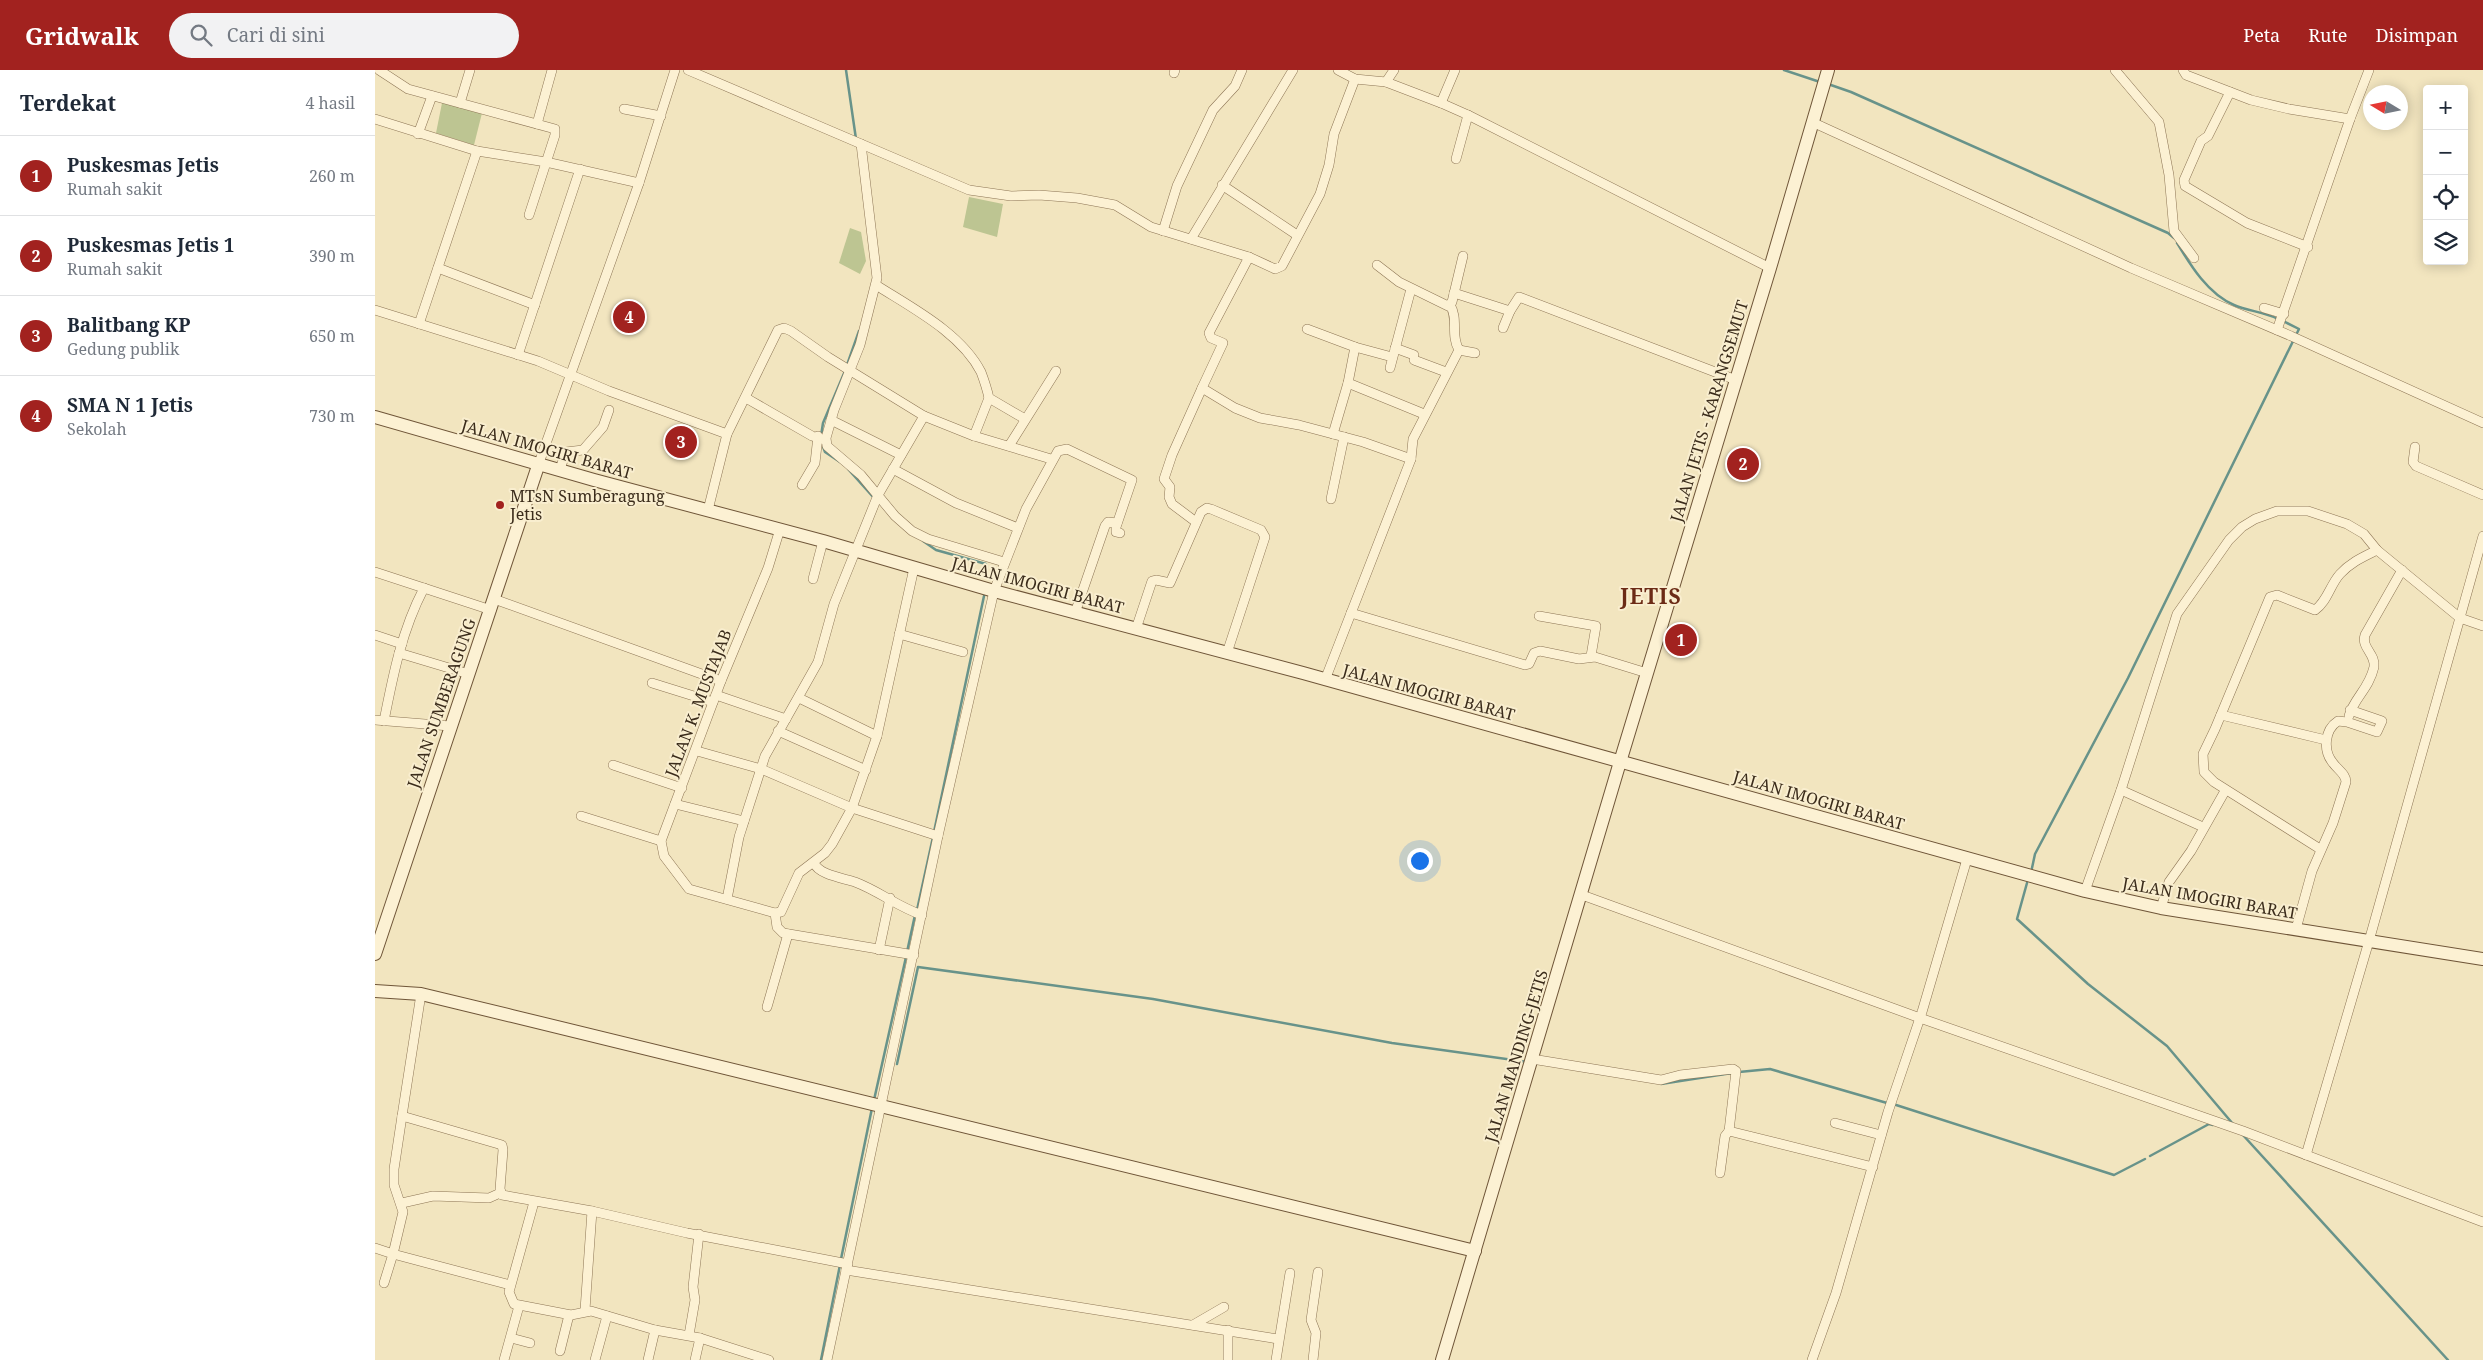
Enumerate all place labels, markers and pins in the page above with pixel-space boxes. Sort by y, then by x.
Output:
pin: 4 [613,298,645,336]
pin: 3 [665,423,697,461]
pin: 2 [1727,445,1759,483]
place label: MTsN Sumberagung Jetis [509,485,665,525]
marker: MTsN Sumberagung Jetis [494,499,506,511]
pin: 1 [1665,621,1697,659]

